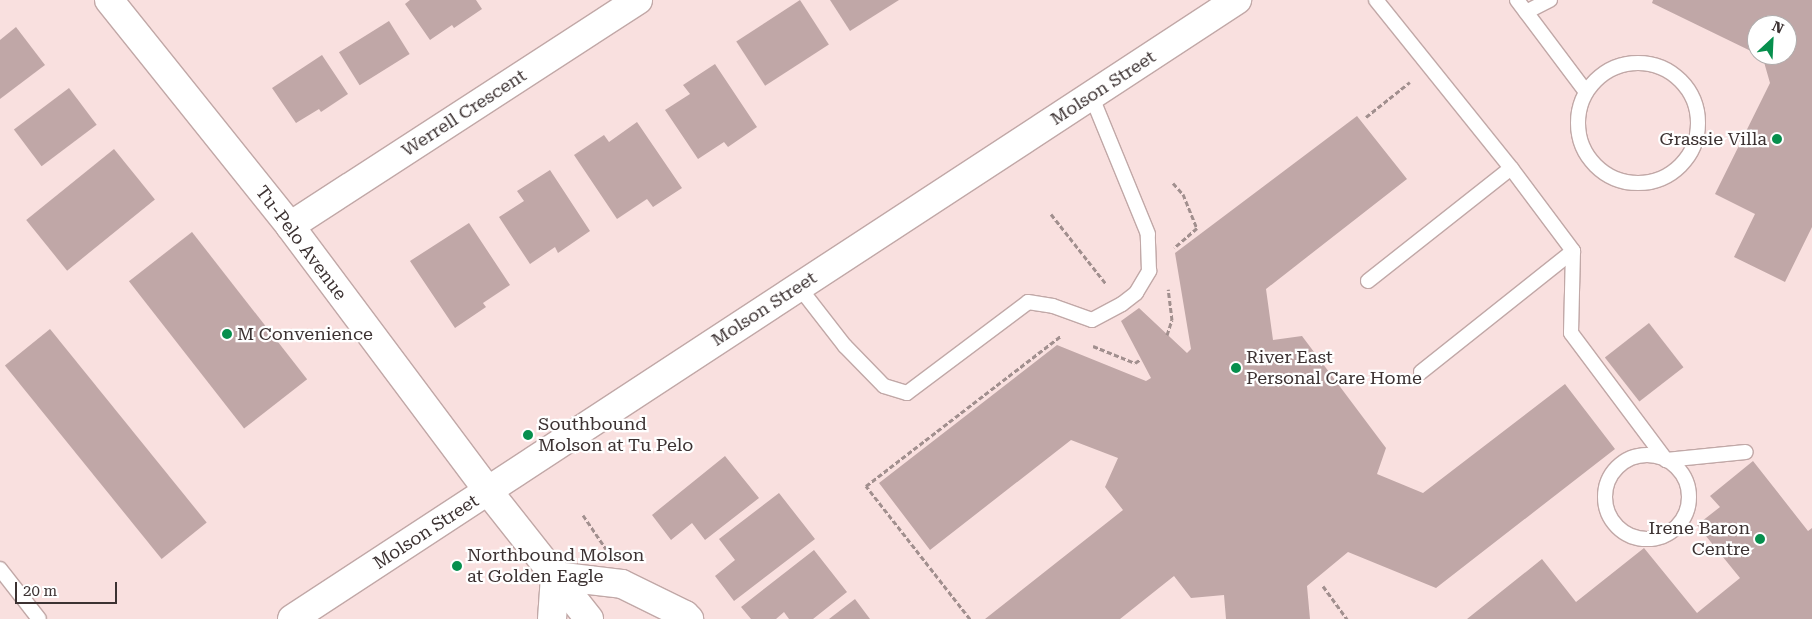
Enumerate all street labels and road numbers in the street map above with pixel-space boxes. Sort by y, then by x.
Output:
street label: Molson Street [1046,46,1160,130]
street label: Werrell Crescent [398,65,530,161]
street label: Tu-Pelo Avenue [251,182,351,304]
street label: Molson Street [707,267,821,351]
street label: Molson Street [369,490,483,574]

